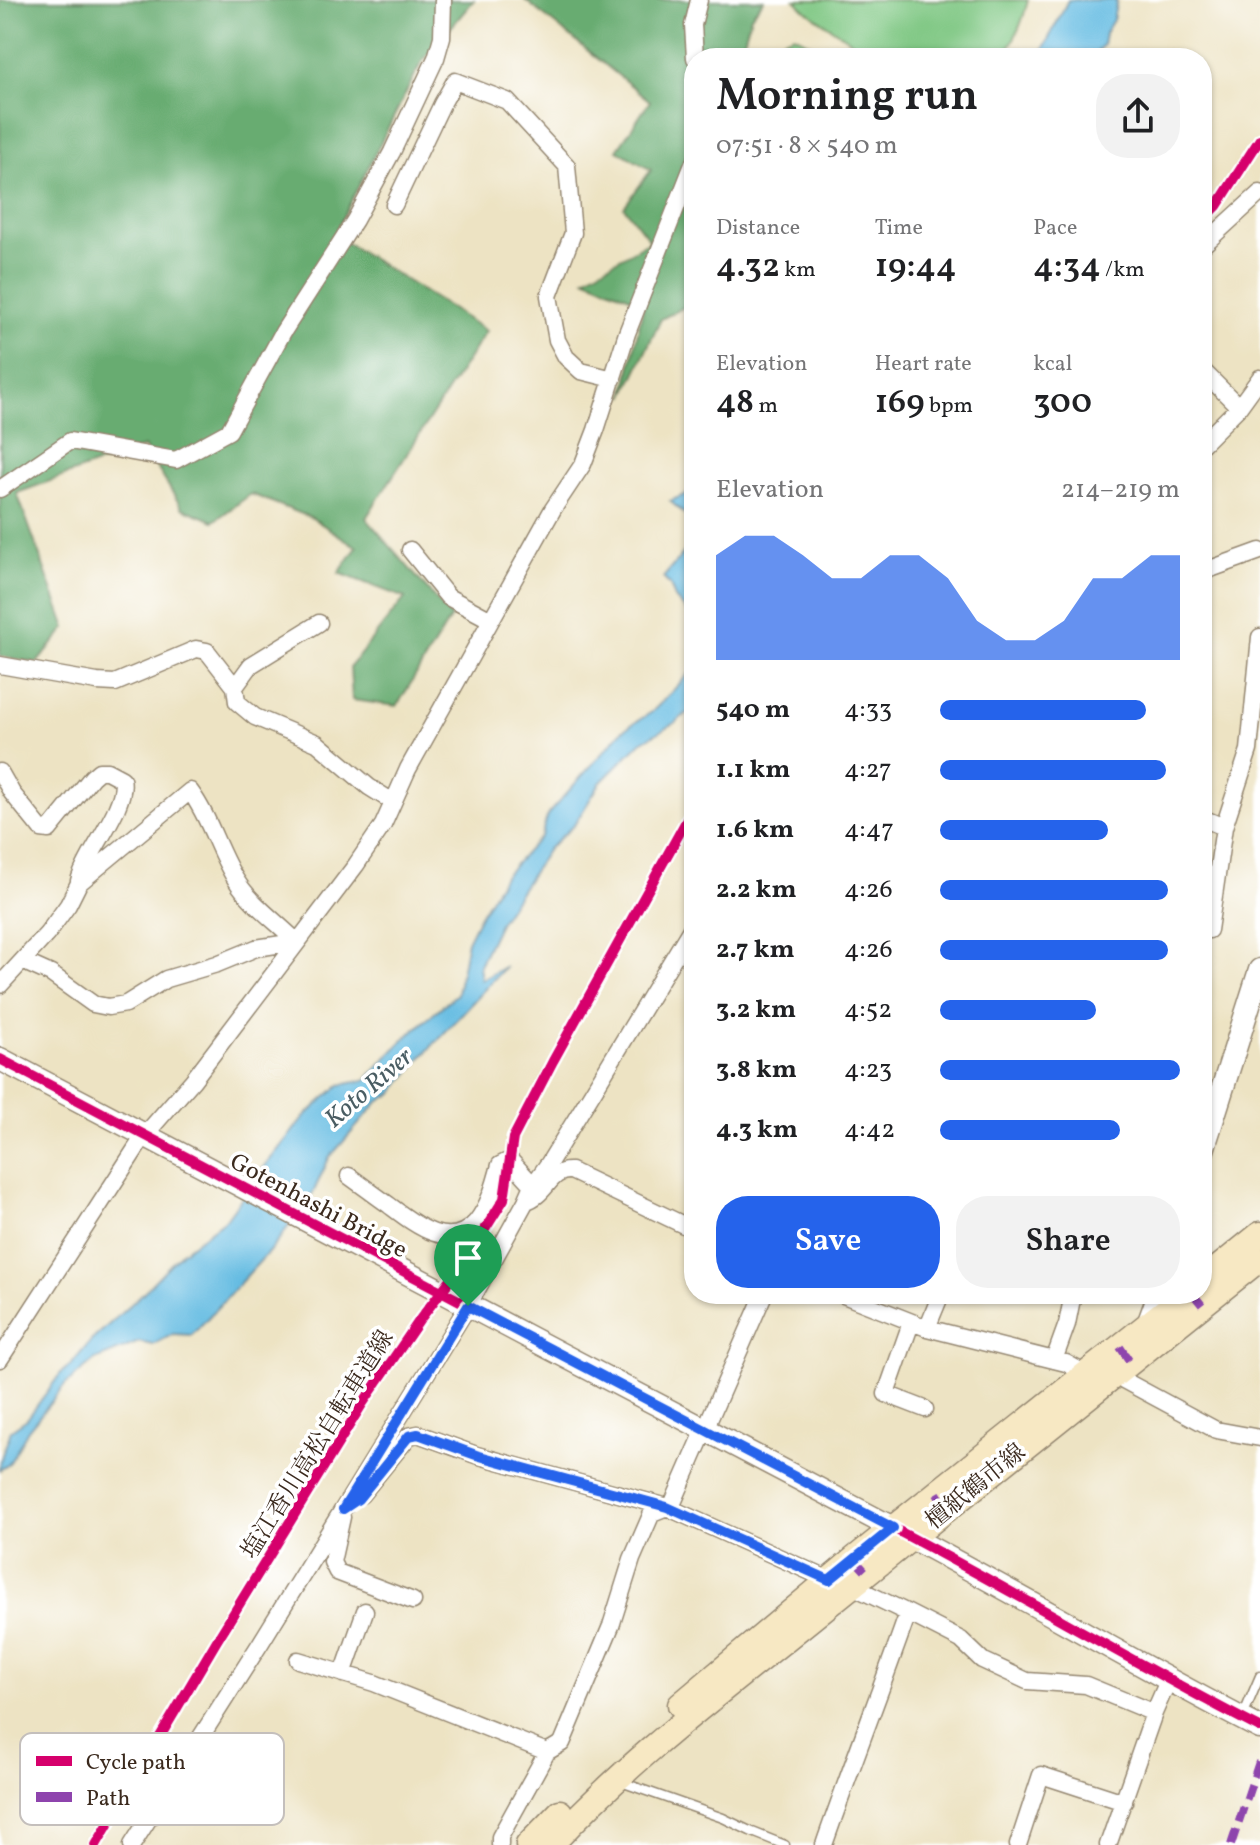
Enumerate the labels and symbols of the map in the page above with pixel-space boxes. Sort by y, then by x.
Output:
water label: Koto River [317,1040,422,1137]
street label: Gotenhashi Bridge [223,1146,413,1268]
pin [434,1224,502,1306]
street label: 塩江香川高松自転車道線 [234,1324,403,1566]
street label: 檀紙鶴市線 [919,1437,1034,1539]
legend [20,1733,284,1825]
text: Cycle path [86,1748,186,1779]
text: Path [86,1784,130,1815]

